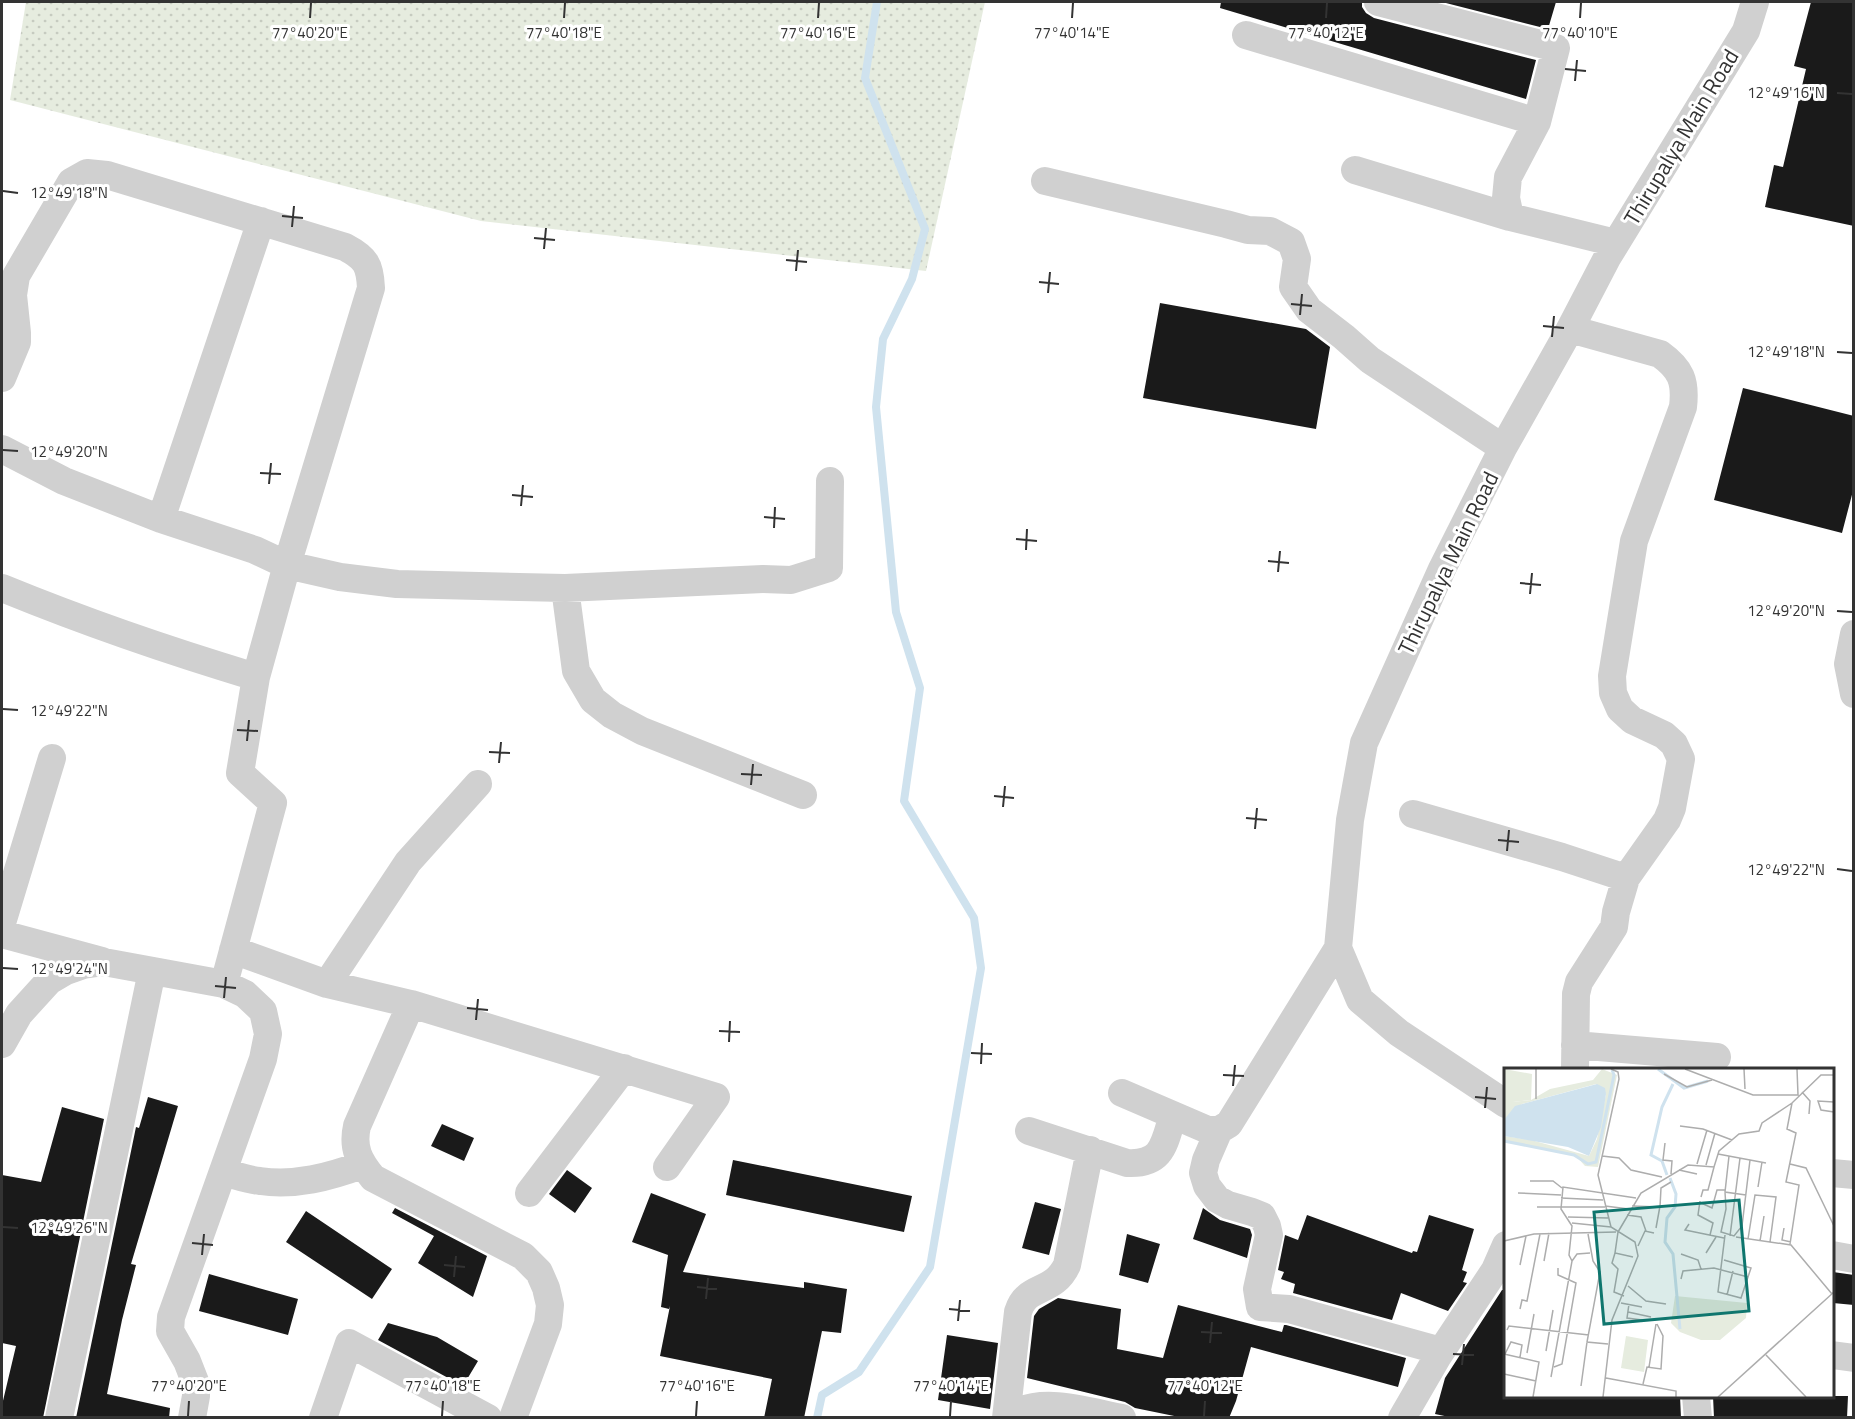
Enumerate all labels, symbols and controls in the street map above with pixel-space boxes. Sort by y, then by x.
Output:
text: 77°40'20"E [272,21,348,44]
text: 77°40'18"E [526,21,602,44]
text: 77°40'16"E [780,21,856,44]
text: 77°40'14"E [1034,21,1110,44]
text: 77°40'12"E [1288,21,1364,44]
text: 77°40'10"E [1542,21,1618,44]
street label: Thirupalya Main Road [1615,42,1747,232]
text: 12°49'16"N [1747,81,1825,104]
text: 12°49'18"N [30,181,108,204]
text: 12°49'18"N [1747,340,1825,363]
text: 12°49'20"N [30,440,108,463]
street label: Thirupalya Main Road [1389,466,1507,660]
text: 12°49'20"N [1747,599,1825,622]
text: 12°49'22"N [30,699,108,722]
text: 12°49'22"N [1747,858,1825,881]
text: 12°49'24"N [30,957,108,980]
inset map [1504,1068,1834,1398]
text: 12°49'26"N [30,1216,108,1239]
text: 77°40'20"E [151,1374,227,1397]
text: 77°40'18"E [405,1374,481,1397]
text: 77°40'16"E [659,1374,735,1397]
text: 77°40'14"E [913,1374,989,1397]
text: 77°40'12"E [1167,1374,1243,1397]

